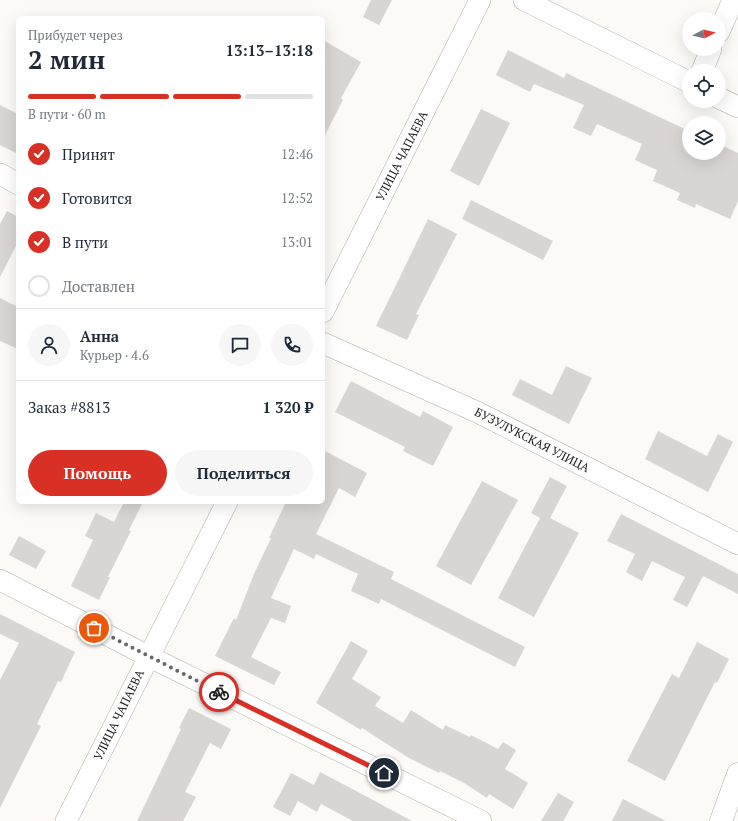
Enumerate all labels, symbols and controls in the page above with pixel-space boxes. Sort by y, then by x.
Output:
north arrow [682,12,726,56]
map controls [682,12,726,160]
text: Прибудет через [28,26,123,44]
text: 13:13–13:18 [226,40,313,60]
text: 2 мин [28,42,105,76]
button: locate [682,64,726,108]
text: В пути · 60 m [28,105,106,123]
street label: УЛИЦА ЧАПАЕВА [372,108,431,203]
button: layers [682,116,726,160]
icon: check [28,143,50,165]
text: Принят [62,144,115,164]
text: 12:46 [281,145,313,163]
icon: check [28,187,50,209]
text: Готовится [62,188,132,208]
text: 12:52 [281,189,313,207]
icon: check [28,231,50,253]
text: В пути [62,232,108,252]
text: 13:01 [281,233,313,251]
text: Доставлен [62,276,135,296]
button: person [28,324,70,366]
button: chat [219,324,261,366]
button: phone [271,324,313,366]
text: Анна [80,326,119,346]
text: Курьер · 4.6 [80,346,149,364]
text: Заказ #8813 [28,397,110,417]
text: 1 320 ₽ [263,397,313,417]
street label: БУЗУЛУКСКАЯ УЛИЦА [472,404,593,475]
button: Помощь [28,450,167,496]
button: Поделиться [175,450,313,496]
pin [77,611,111,645]
icon: bag [83,617,105,639]
street label: УЛИЦА ЧАПАЕВА [90,666,147,763]
courier [199,672,239,712]
icon: bike [208,681,230,703]
pin [367,756,401,790]
icon: home [373,762,395,784]

